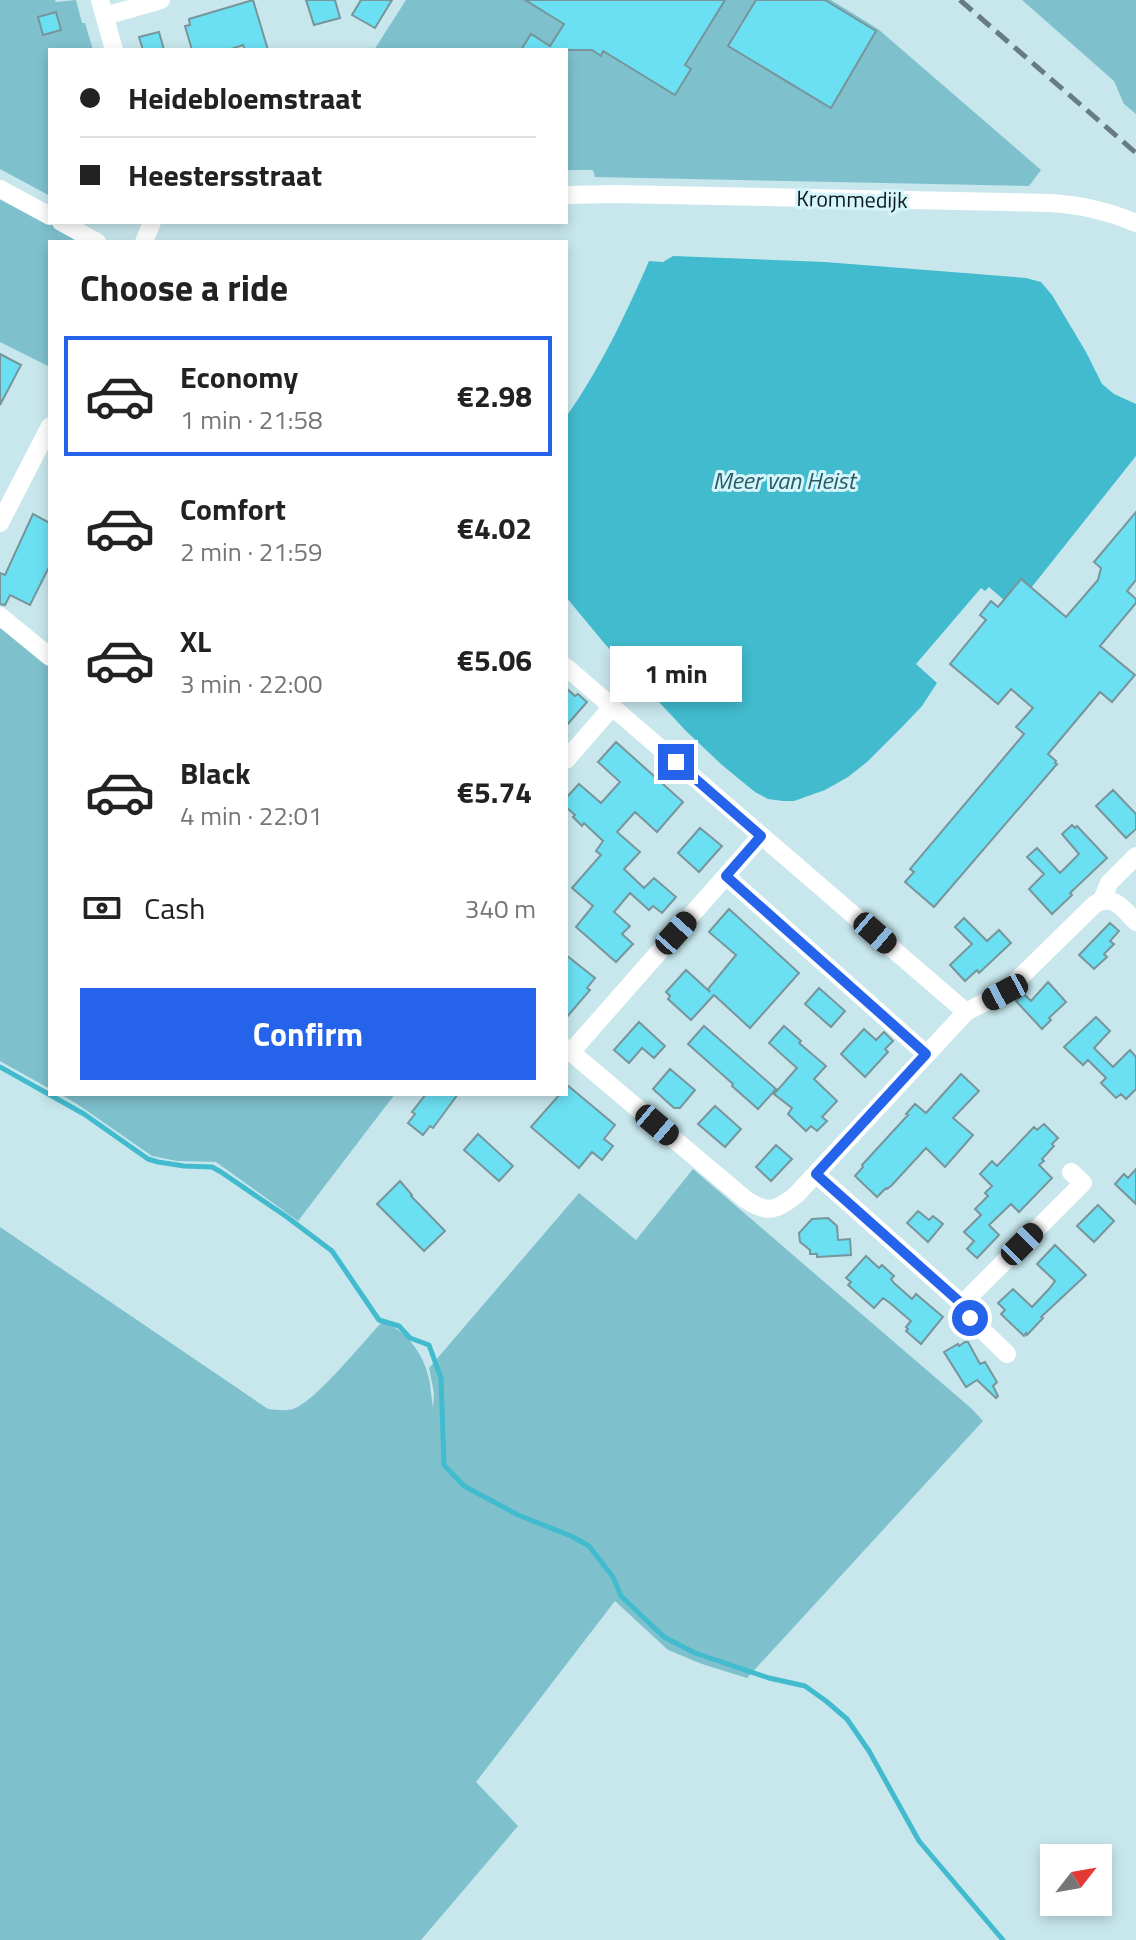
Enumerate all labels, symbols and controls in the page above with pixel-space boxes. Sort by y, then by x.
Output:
text: Heidebloemstraat [128,75,362,121]
text: Heestersstraat [128,152,322,198]
street label: Krommedijk [796,181,908,217]
text: Choose a ride [80,260,288,315]
text: Economy [180,354,298,400]
icon: car [84,360,156,432]
text: €2.98 [457,373,532,419]
text: 1 min · 21:58 [180,400,323,439]
water label: Meer van Heist [713,462,858,498]
text: Comfort [180,486,286,532]
icon: car [84,492,156,564]
text: €4.02 [457,505,532,551]
text: 2 min · 21:59 [180,532,323,571]
text: XL [180,618,211,664]
icon: car [84,624,156,696]
text: €5.06 [457,637,532,683]
callout: 1 min [610,646,742,702]
text: 1 min [644,654,708,693]
text: 3 min · 22:00 [180,664,323,703]
route end [658,744,694,780]
text: Black [180,750,251,796]
icon: car [84,756,156,828]
text: €5.74 [457,769,532,815]
text: 4 min · 22:01 [180,796,323,835]
text: Cash [144,885,205,931]
icon: cash [80,886,124,930]
text: 340 m [465,889,536,928]
car [651,907,701,959]
car [849,908,901,958]
car [978,970,1032,1014]
button: Confirm [80,988,536,1080]
car [631,1100,683,1150]
car [997,1219,1047,1269]
route start [952,1300,988,1336]
north arrow [1040,1844,1112,1916]
map controls [1040,1844,1112,1916]

